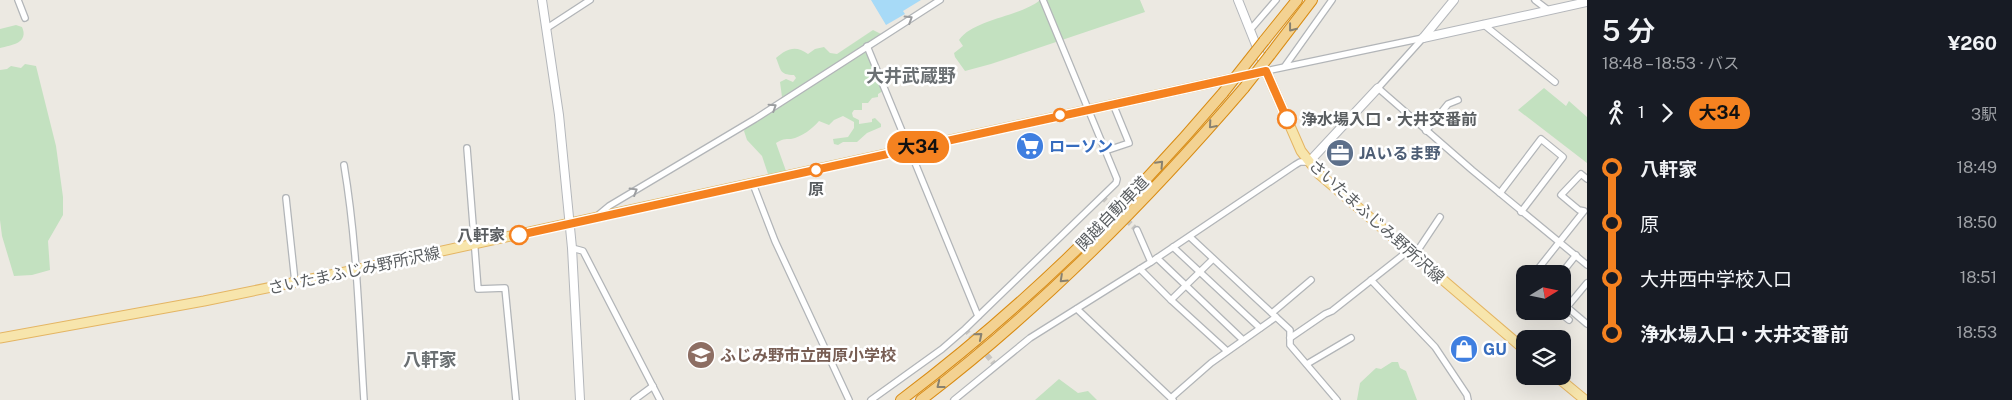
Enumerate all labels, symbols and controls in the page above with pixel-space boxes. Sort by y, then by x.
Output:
text: 5 分 [1602,14,1655,47]
one-way arrow [904,16,913,26]
one-way arrow [1289,22,1297,31]
text: ¥260 [1948,32,1997,54]
text: 18:48 – 18:53 · バス [1602,54,1739,73]
district label: 大井武蔵野 [866,65,956,86]
icon: walk [1602,99,1630,127]
icon: forward [1653,99,1681,127]
text: 大34 [1699,102,1740,123]
text: 1 [1638,103,1645,122]
one-way arrow [767,104,776,113]
text: 3駅 [1971,105,1997,124]
unlabelled marker [1053,108,1067,122]
marker: 浄水場入口・大井交番前 [1277,109,1297,129]
place label: 浄水場入口・大井交番前 [1301,110,1477,129]
one-way arrow [1209,119,1218,128]
line badge: 大34 [889,131,947,163]
supermarket icon: ローソン [1015,131,1045,161]
text: 大34 [897,136,939,157]
place label: ローソン [1049,137,1113,156]
office icon: JAいるま野 [1325,138,1355,168]
place label: JAいるま野 [1359,144,1440,163]
street label: さいたまふじみ野所沢線 [1305,156,1448,287]
text: 八軒家 [1640,158,1697,180]
text: 18:49 [1957,158,1997,177]
one-way arrow [1154,160,1163,169]
marker: 原 [809,163,823,177]
street label: 関越自動車道 [1072,172,1153,254]
place label: 原 [808,180,824,199]
one-way arrow [628,188,637,198]
text: 原 [1640,213,1659,235]
text: 18:50 [1956,213,1997,232]
marker: 八軒家 [509,225,529,245]
place label: 八軒家 [457,226,505,245]
street label: さいたまふじみ野所沢線 [266,243,442,298]
north arrow [1516,265,1571,320]
map controls [1516,265,1571,385]
text: 大井西中学校入口 [1640,268,1792,290]
text: 18:51 [1960,268,1997,287]
one-way arrow [1059,273,1068,282]
text: 浄水場入口・大井交番前 [1640,323,1849,345]
text: 18:53 [1956,323,1997,342]
button: layers [1516,330,1571,385]
one-way arrow [974,333,983,342]
shop icon: GU [1449,334,1479,364]
school or university icon: ふじみ野市立西原小学校 [686,340,716,370]
place label: GU [1483,340,1507,359]
place label: ふじみ野市立西原小学校 [720,346,896,365]
district label: 八軒家 [403,349,457,370]
one-way arrow [937,380,946,388]

